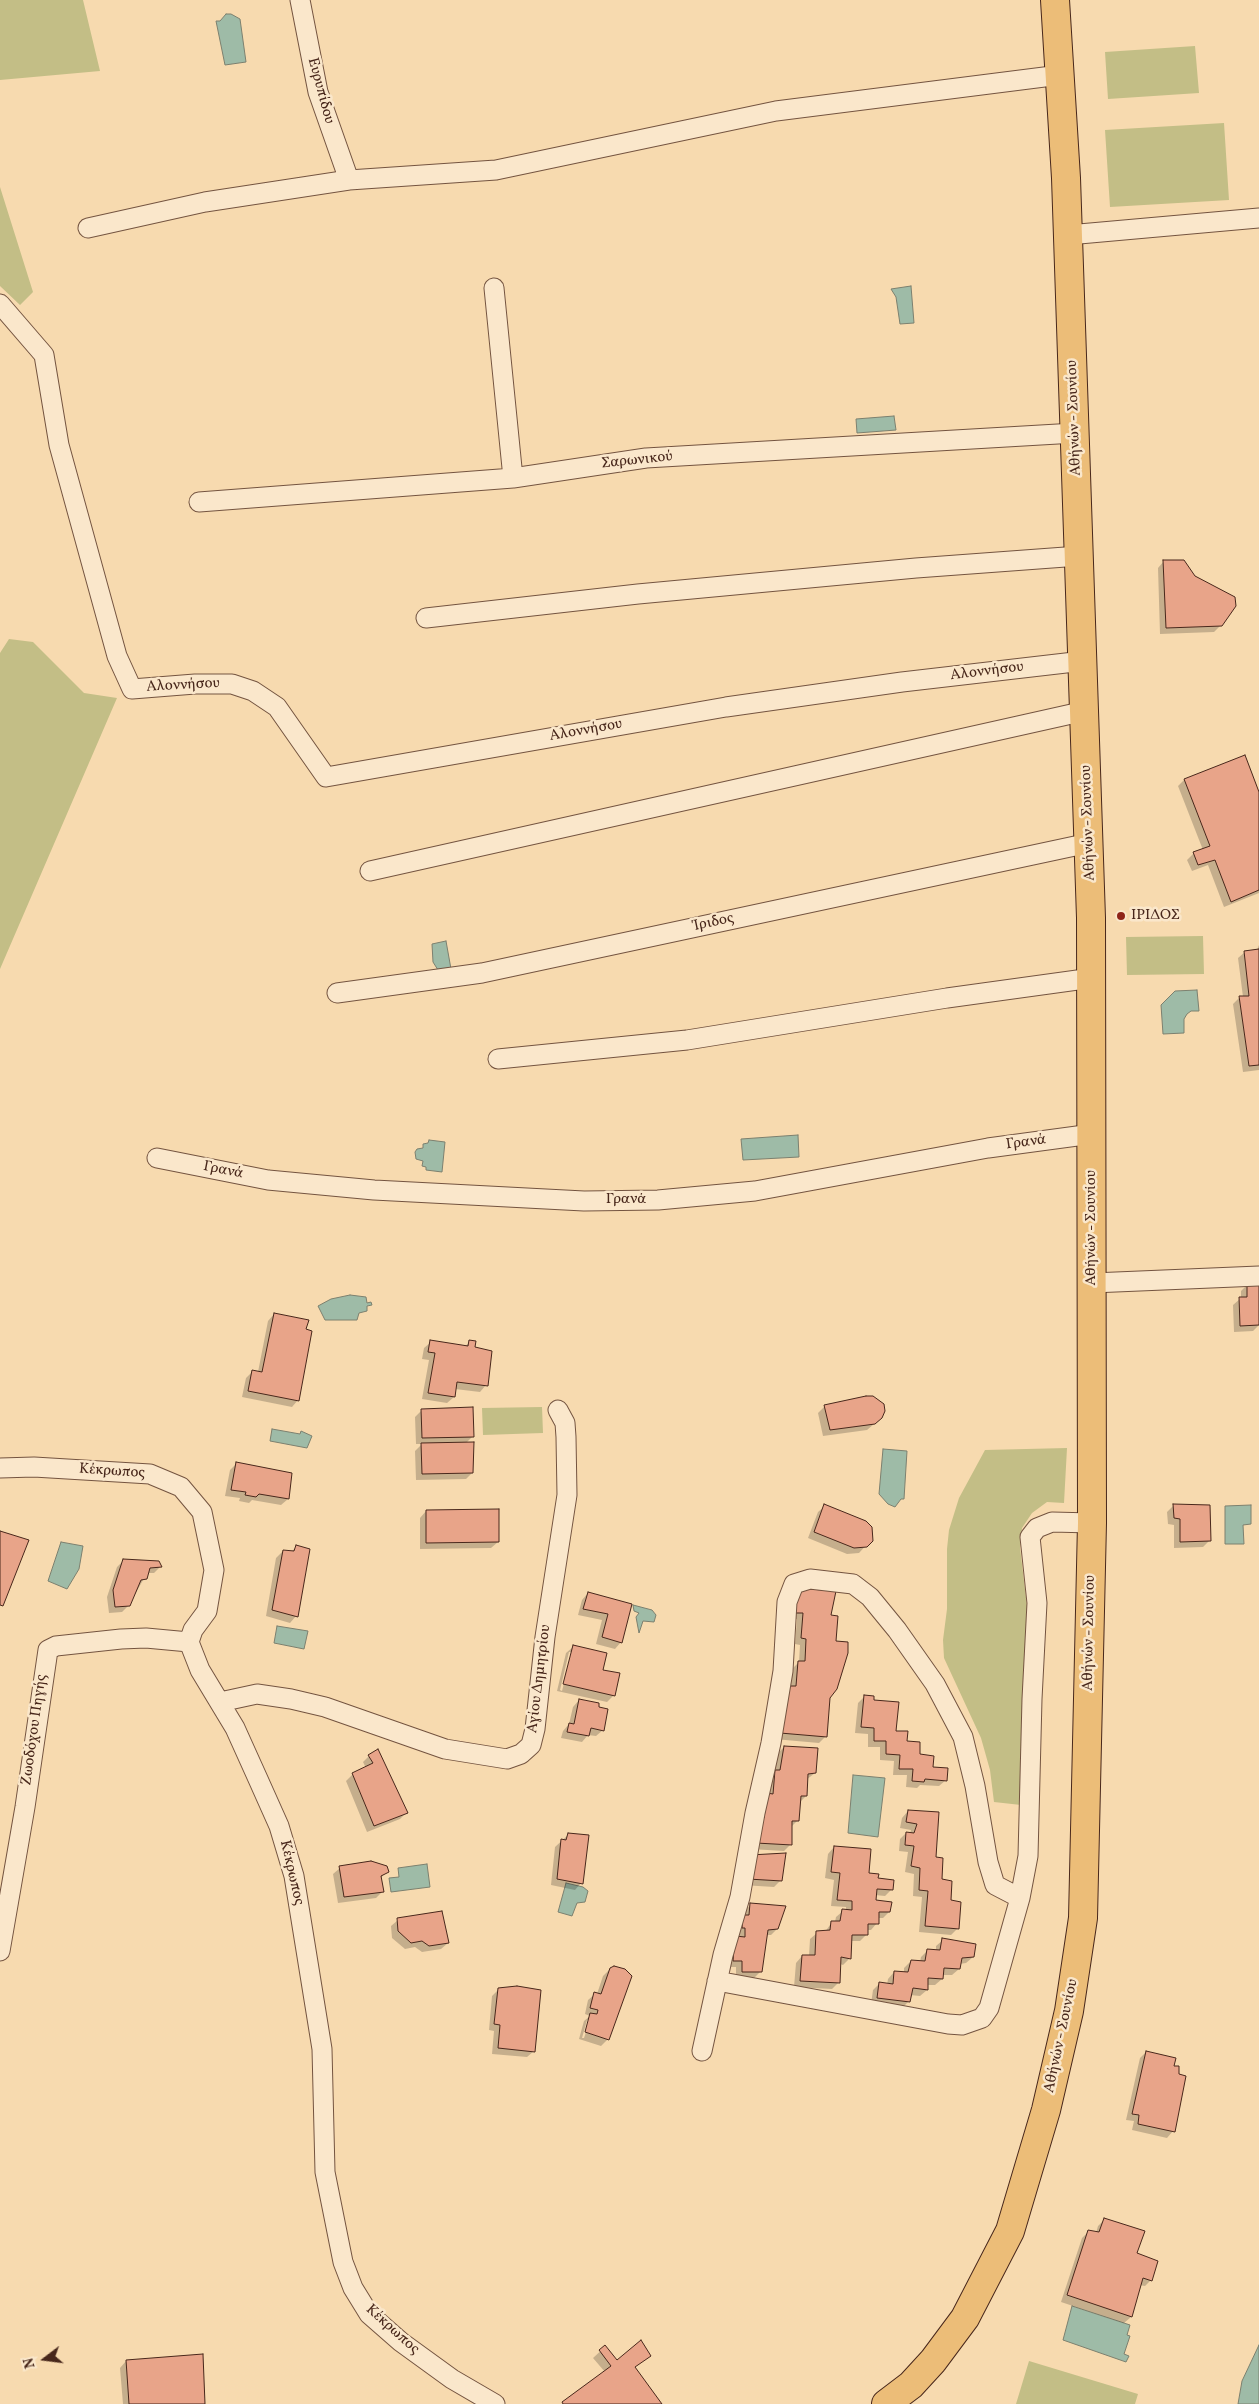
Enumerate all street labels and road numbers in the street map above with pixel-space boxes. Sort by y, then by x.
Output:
street label: Ευρυπίδου [303,56,337,126]
street label: Αθήνών - Σουνίου [1064,360,1086,476]
street label: Σαρωνικού [600,448,674,474]
street label: Αλοννήσου [949,659,1025,685]
street label: Αλοννήσου [146,675,220,697]
street label: Αλοννήσου [548,716,624,746]
street label: Αθήνών - Σουνίου [1078,765,1100,881]
street label: Ίριδος [692,910,736,936]
street label: Γρανά [1005,1131,1047,1155]
street label: Γρανά [201,1158,245,1184]
street label: Αθήνών - Σουνίου [1083,1170,1101,1286]
street label: Γρανά [606,1191,646,1209]
street label: Κέκρωπος [78,1461,146,1483]
street label: Αθήνών - Σουνίου [1080,1575,1100,1691]
street label: Αγίου Δημητρίου [524,1624,556,1734]
street label: Ζωοδόχου Πηγής [18,1673,52,1787]
street label: Κέκρωπος [275,1839,307,1907]
street label: Αθήνών - Σουνίου [1041,1978,1083,2094]
street label: Κέκρωπος [361,2301,423,2359]

